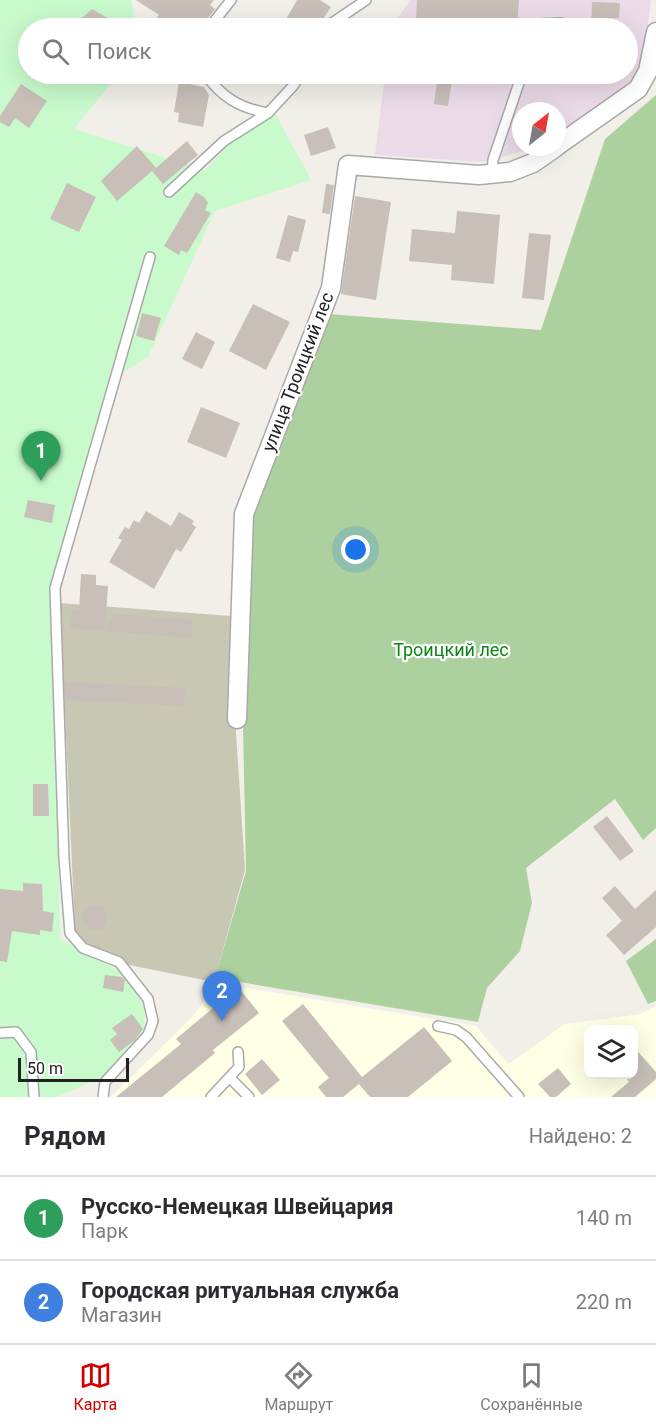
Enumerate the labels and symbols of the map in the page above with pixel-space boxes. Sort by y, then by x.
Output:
north arrow [512,102,566,156]
street label: улица Троицкий лес [257,289,338,455]
pin: 1 [22,432,60,481]
your location [341,535,370,564]
park label: Троицкий лес [393,639,509,660]
pin: 2 [202,972,242,1021]
scale bar [18,1055,129,1082]

